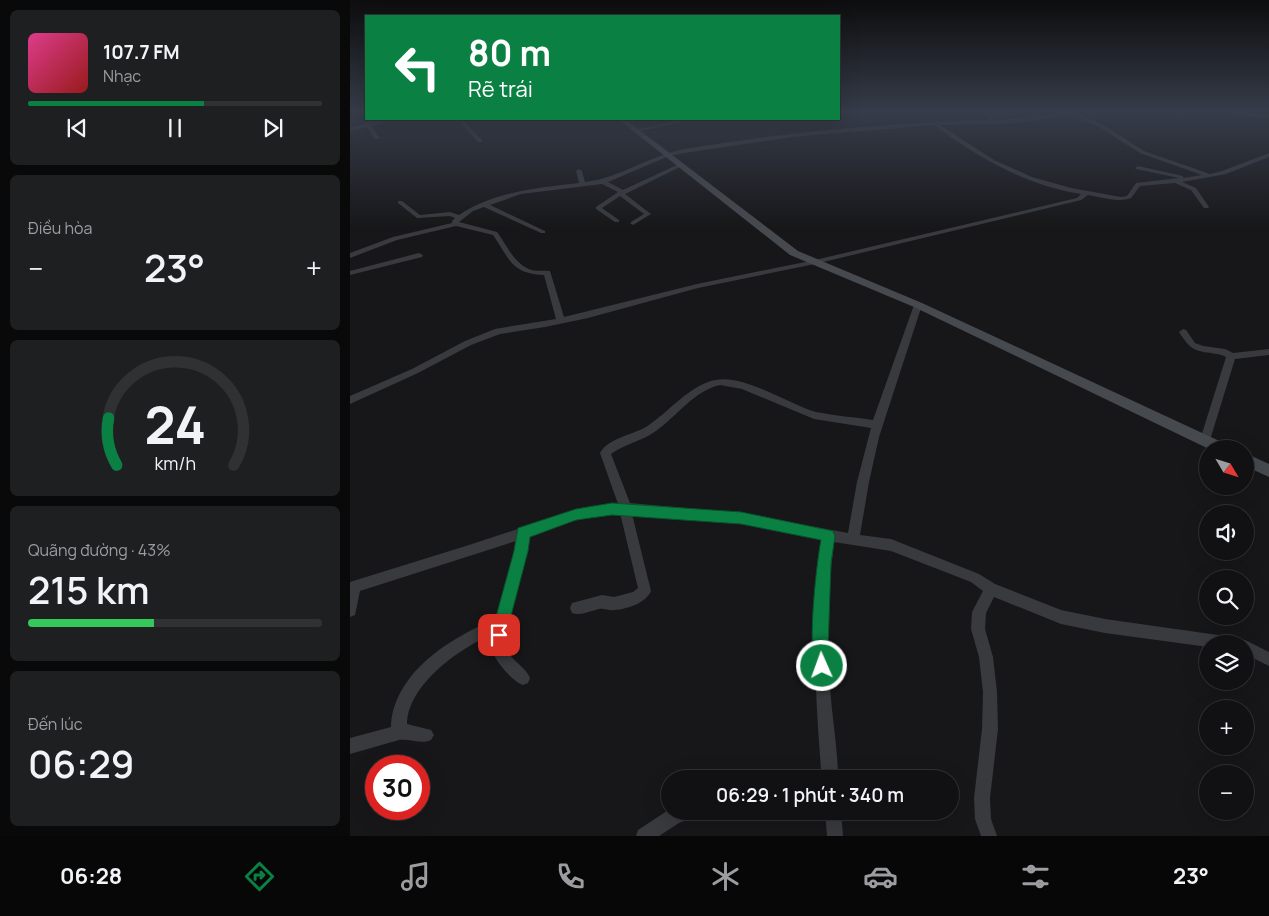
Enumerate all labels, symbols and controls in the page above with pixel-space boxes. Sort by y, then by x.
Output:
text: 80 m [468,29,551,77]
icon: left [385,35,450,100]
text: 107.7 FM [103,39,180,65]
text: Nhạc [103,65,141,87]
text: Rẽ trái [468,74,533,104]
icon: previous [63,114,91,142]
icon: pause [161,114,189,142]
icon: next [259,114,287,142]
text: Điều hòa [28,217,92,239]
text: 23° [144,241,205,293]
text: − [28,249,43,287]
text: + [306,249,322,287]
text: 24 [144,389,206,460]
north arrow [1199,440,1254,495]
map controls [1199,440,1254,820]
text: km/h [154,451,196,475]
button: sound [1199,505,1254,560]
text: Quãng đường · 43% [28,539,171,561]
text: 215 km [28,563,150,615]
button: search [1199,570,1254,625]
pin [478,614,520,656]
icon: arrive [485,621,513,649]
button: layers [1199,635,1254,690]
position arrow [795,639,847,691]
button: + [1199,700,1254,755]
text: Đến lúc [28,713,83,735]
text: 06:29 [28,737,134,789]
speed limit sign: 30 [365,755,430,820]
button: − [1199,765,1254,820]
text: 06:29 · 1 phút · 340 m [716,782,904,808]
icon: directions [242,859,277,894]
icon: music [398,859,433,894]
icon: phone [553,859,588,894]
icon: climate [708,859,743,894]
icon: car [863,859,898,894]
icon: filters [1018,859,1053,894]
text: 06:28 [60,861,122,891]
text: 23° [1173,861,1209,891]

